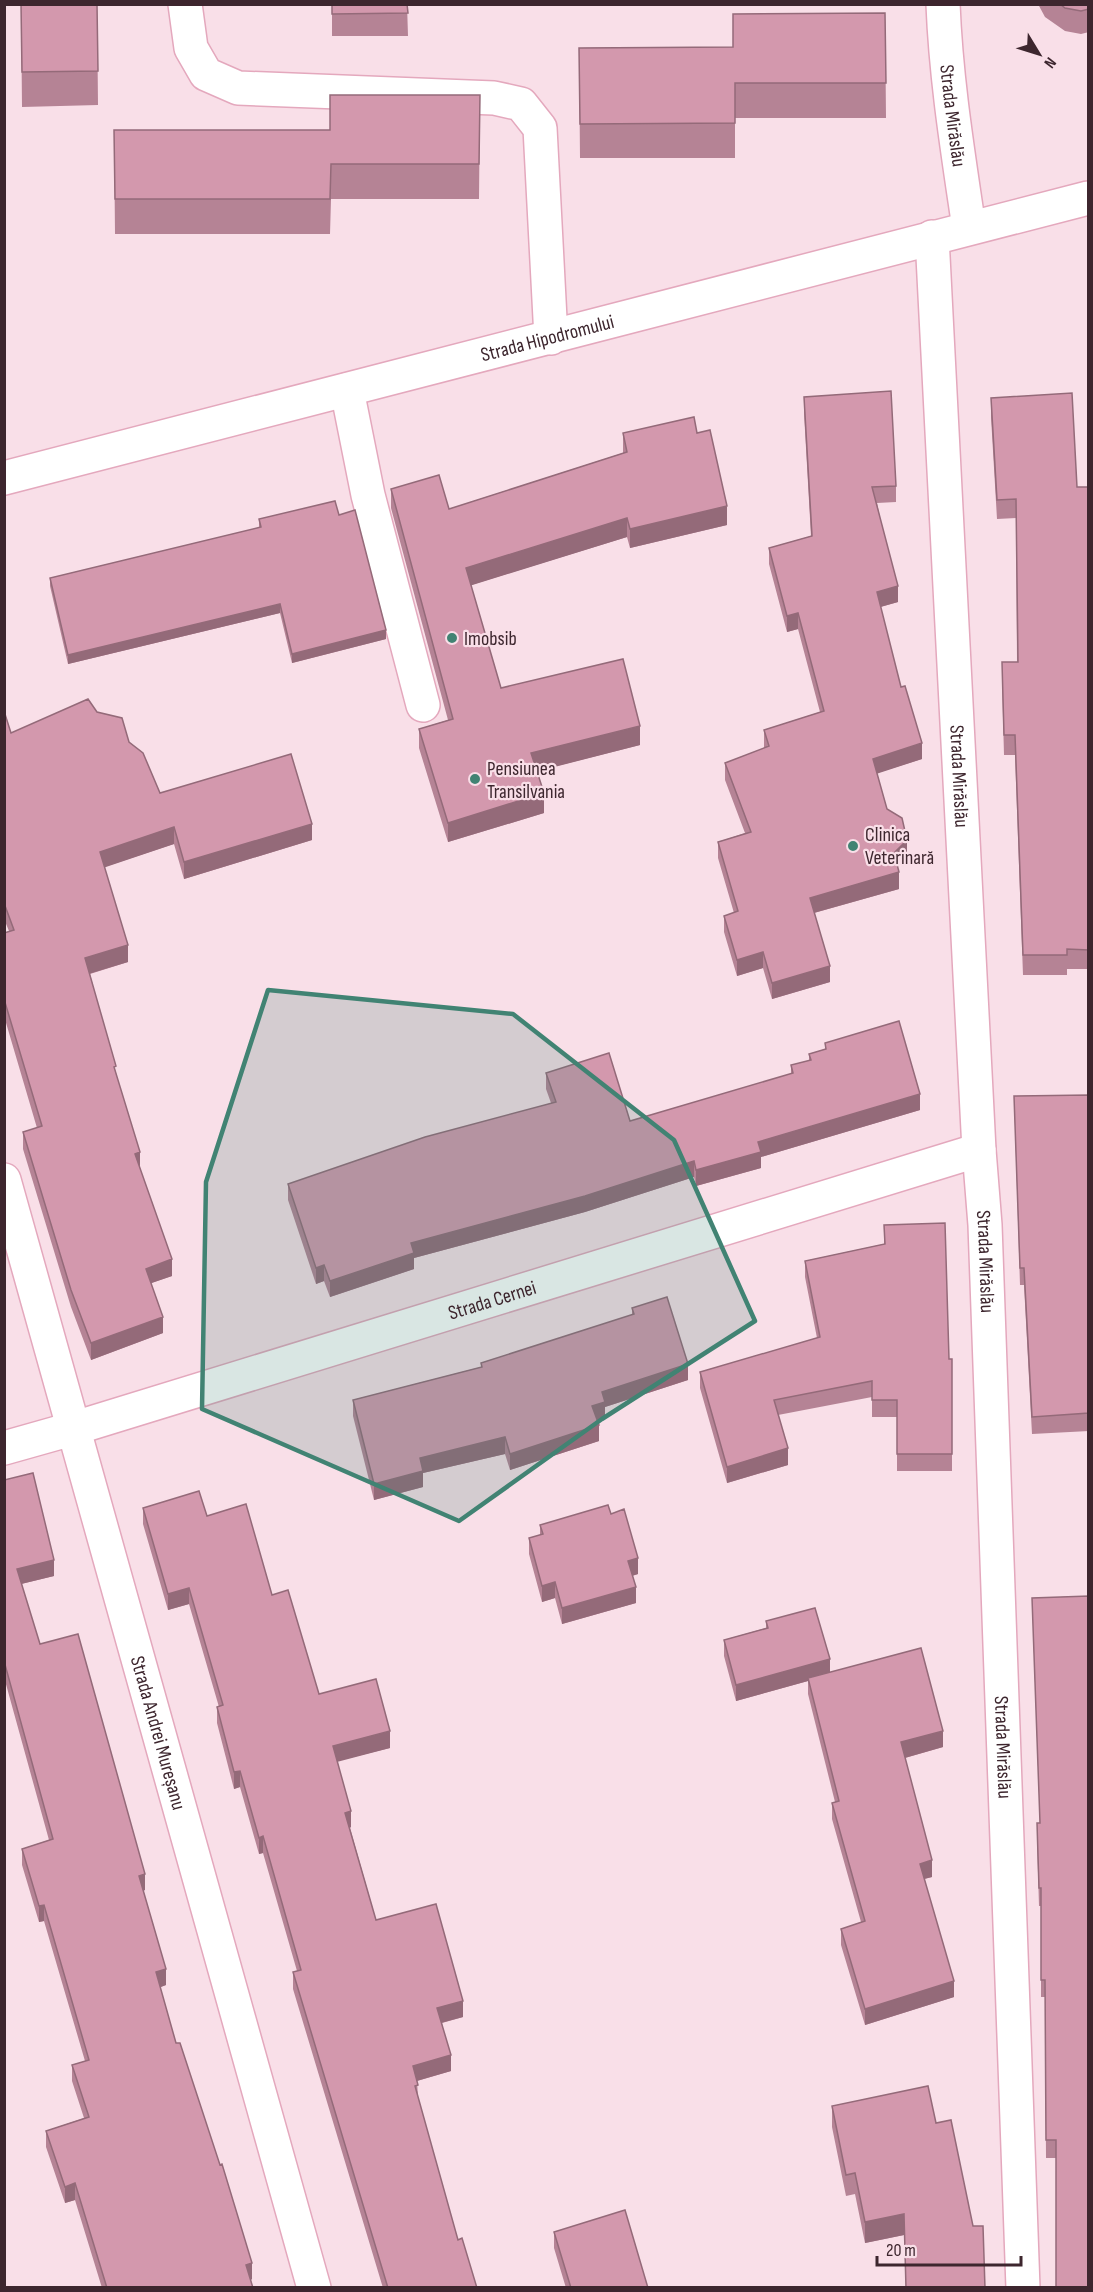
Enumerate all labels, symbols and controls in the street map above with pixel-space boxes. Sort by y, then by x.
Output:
north arrow [1009,24,1069,84]
text: N [1040,53,1060,72]
street label: Strada Mirăslău [934,63,971,168]
street label: Strada Hipodromului [478,310,617,367]
place label: Imobsib [464,627,517,651]
marker: Imobsib [445,631,459,645]
street label: Strada Mirăslău [944,724,973,828]
place label: Pensiunea Transilvania [487,757,565,804]
marker: Pensiunea Transilvania [468,772,482,786]
place label: Clinica Veterinară [865,823,934,870]
marker: Clinica Veterinară [846,839,860,853]
street label: Strada Mirăslău [971,1209,999,1313]
street label: Strada Cernei [445,1276,539,1326]
street label: Strada Andrei Mureșanu [125,1653,191,1813]
street label: Strada Mirăslău [989,1695,1016,1799]
scale bar [877,2229,1021,2267]
text: 20 m [886,2240,916,2261]

